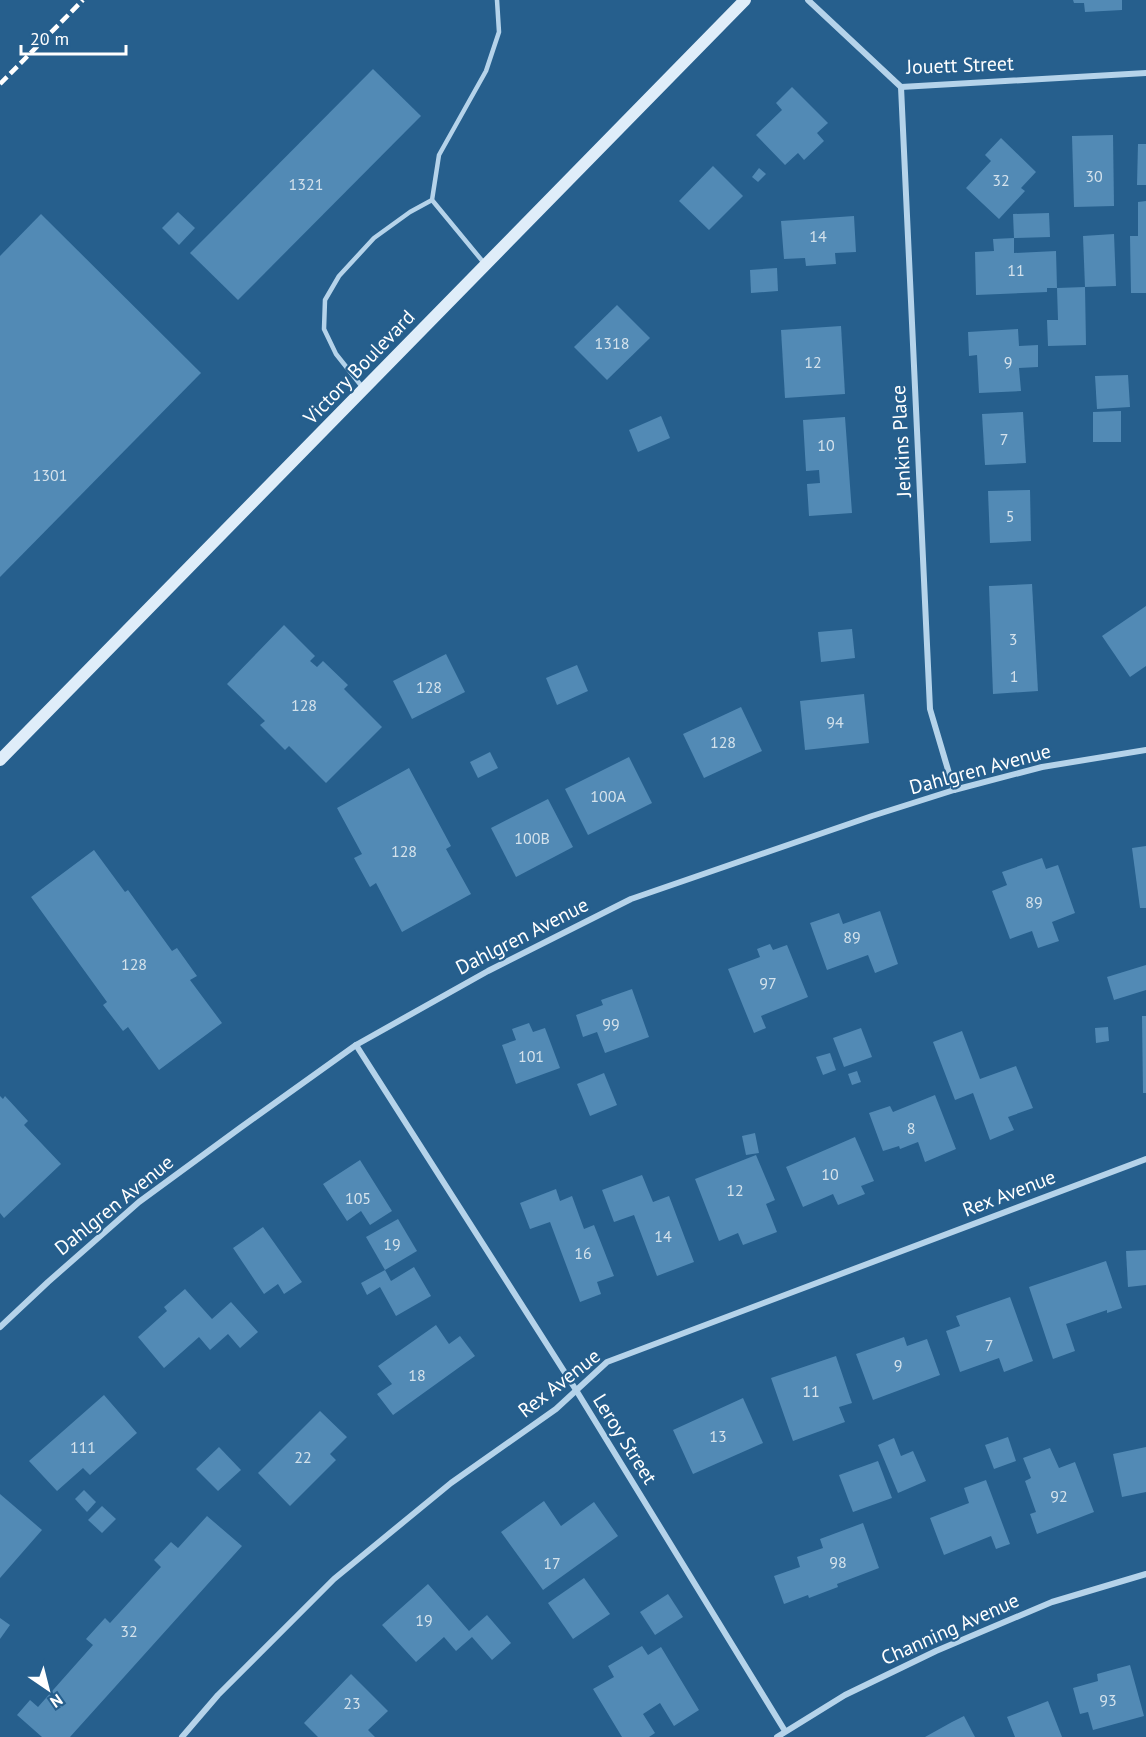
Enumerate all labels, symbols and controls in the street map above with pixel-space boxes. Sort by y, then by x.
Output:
scale bar [21,18,126,56]
text: 20 m [30,27,69,50]
street label: Jouett Street [905,50,1014,80]
house number: 30 [1085,166,1103,186]
house number: 32 [992,170,1010,190]
house number: 1321 [289,174,323,194]
house number: 14 [809,226,827,246]
house number: 11 [1007,260,1025,280]
street label: Victory Boulevard [297,304,420,431]
house number: 1318 [595,333,629,353]
house number: 12 [804,352,822,372]
house number: 9 [1004,352,1012,372]
street label: Jenkins Place [885,384,917,499]
house number: 7 [1000,429,1008,449]
house number: 10 [817,435,835,455]
house number: 1301 [33,465,67,485]
house number: 5 [1006,506,1014,526]
house number: 3 [1009,629,1017,649]
house number: 1 [1010,666,1018,686]
house number: 128 [416,677,442,697]
house number: 128 [291,695,317,715]
house number: 94 [826,712,844,732]
house number: 128 [710,732,736,752]
street label: Dahlgren Avenue [906,738,1054,800]
house number: 100A [590,786,626,806]
house number: 100B [514,828,550,848]
house number: 128 [391,841,417,861]
street label: Dahlgren Avenue [451,891,593,981]
house number: 89 [1025,892,1043,912]
house number: 89 [843,927,861,947]
house number: 128 [121,954,147,974]
house number: 97 [759,973,777,993]
house number: 99 [602,1014,620,1034]
house number: 101 [518,1046,544,1066]
house number: 8 [907,1118,915,1138]
street label: Dahlgren Avenue [49,1149,179,1261]
street label: Rex Avenue [959,1163,1059,1223]
house number: 10 [821,1164,839,1184]
house number: 12 [726,1180,744,1200]
house number: 105 [345,1188,371,1208]
house number: 14 [654,1226,672,1246]
house number: 19 [383,1234,401,1254]
house number: 16 [574,1243,592,1263]
house number: 7 [985,1335,993,1355]
street label: Rex Avenue [513,1343,605,1423]
house number: 9 [894,1355,902,1375]
house number: 18 [408,1365,426,1385]
house number: 11 [802,1381,820,1401]
street label: Leroy Street [587,1389,663,1489]
house number: 13 [709,1426,727,1446]
house number: 111 [70,1437,96,1457]
house number: 22 [294,1447,312,1467]
house number: 92 [1050,1486,1068,1506]
house number: 98 [829,1552,847,1572]
house number: 17 [543,1553,561,1573]
street label: Channing Avenue [877,1587,1023,1671]
house number: 19 [415,1610,433,1630]
house number: 32 [120,1621,138,1641]
north arrow [18,1659,78,1719]
text: N [47,1690,67,1712]
house number: 93 [1099,1690,1117,1710]
house number: 23 [343,1693,361,1713]

